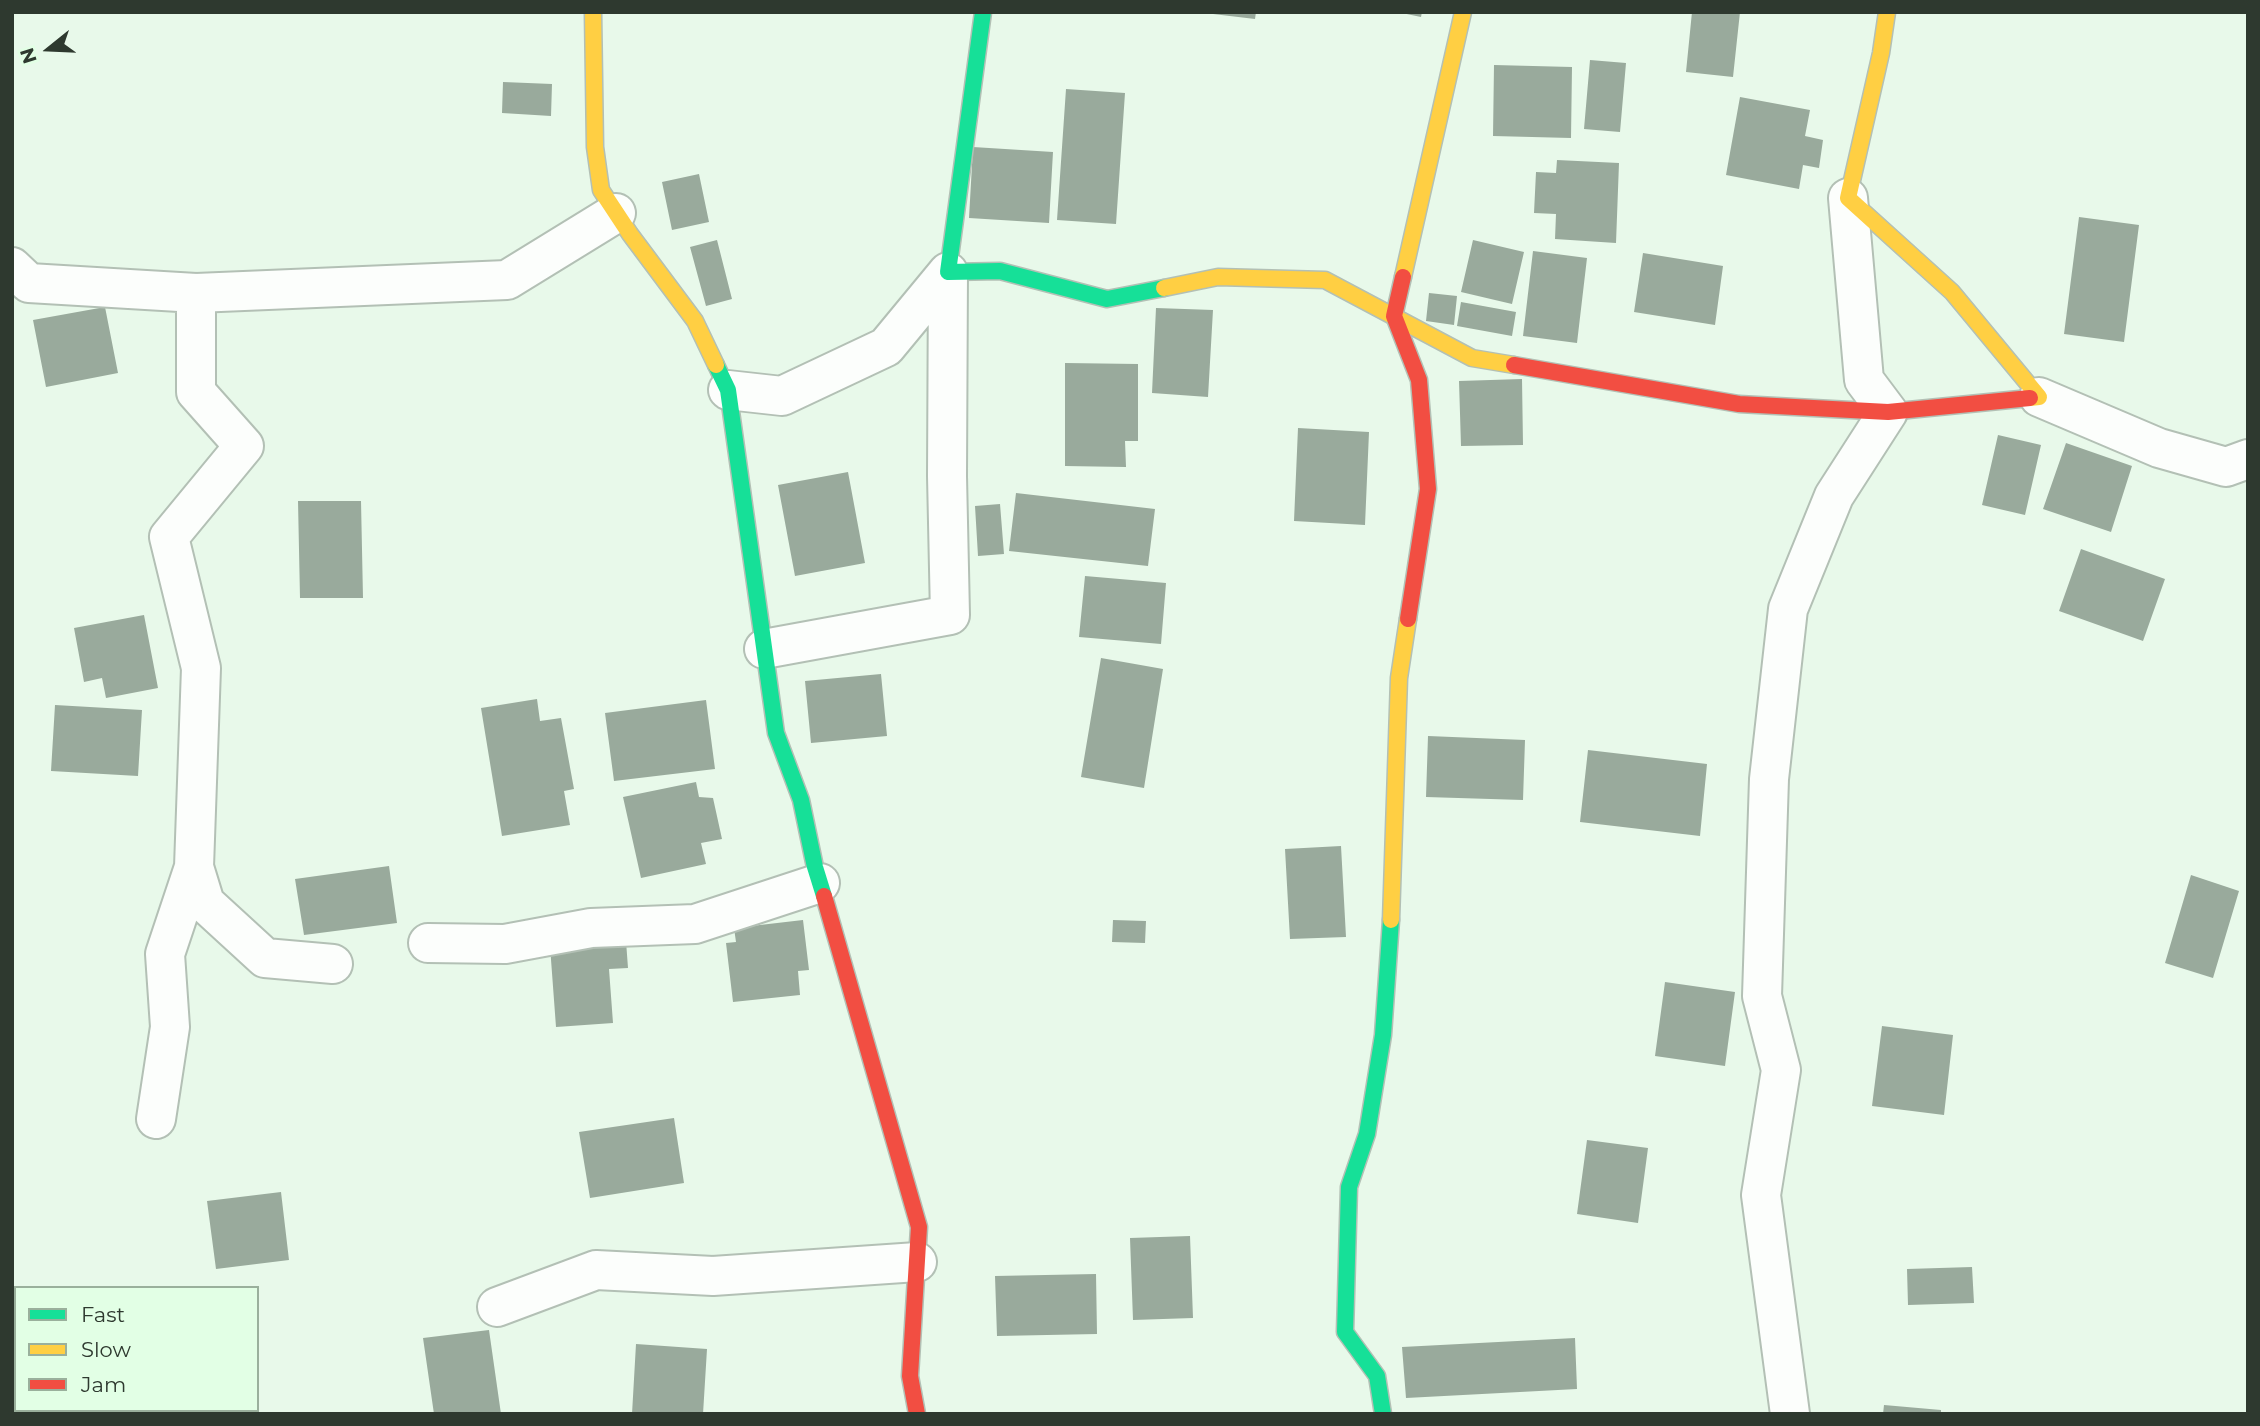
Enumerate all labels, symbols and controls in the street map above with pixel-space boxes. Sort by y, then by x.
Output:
north arrow [14,14,84,84]
text: N [15,45,42,67]
legend [14,1286,259,1412]
text: Fast [81,1302,125,1327]
text: Slow [81,1337,131,1362]
text: Jam [81,1372,126,1397]

